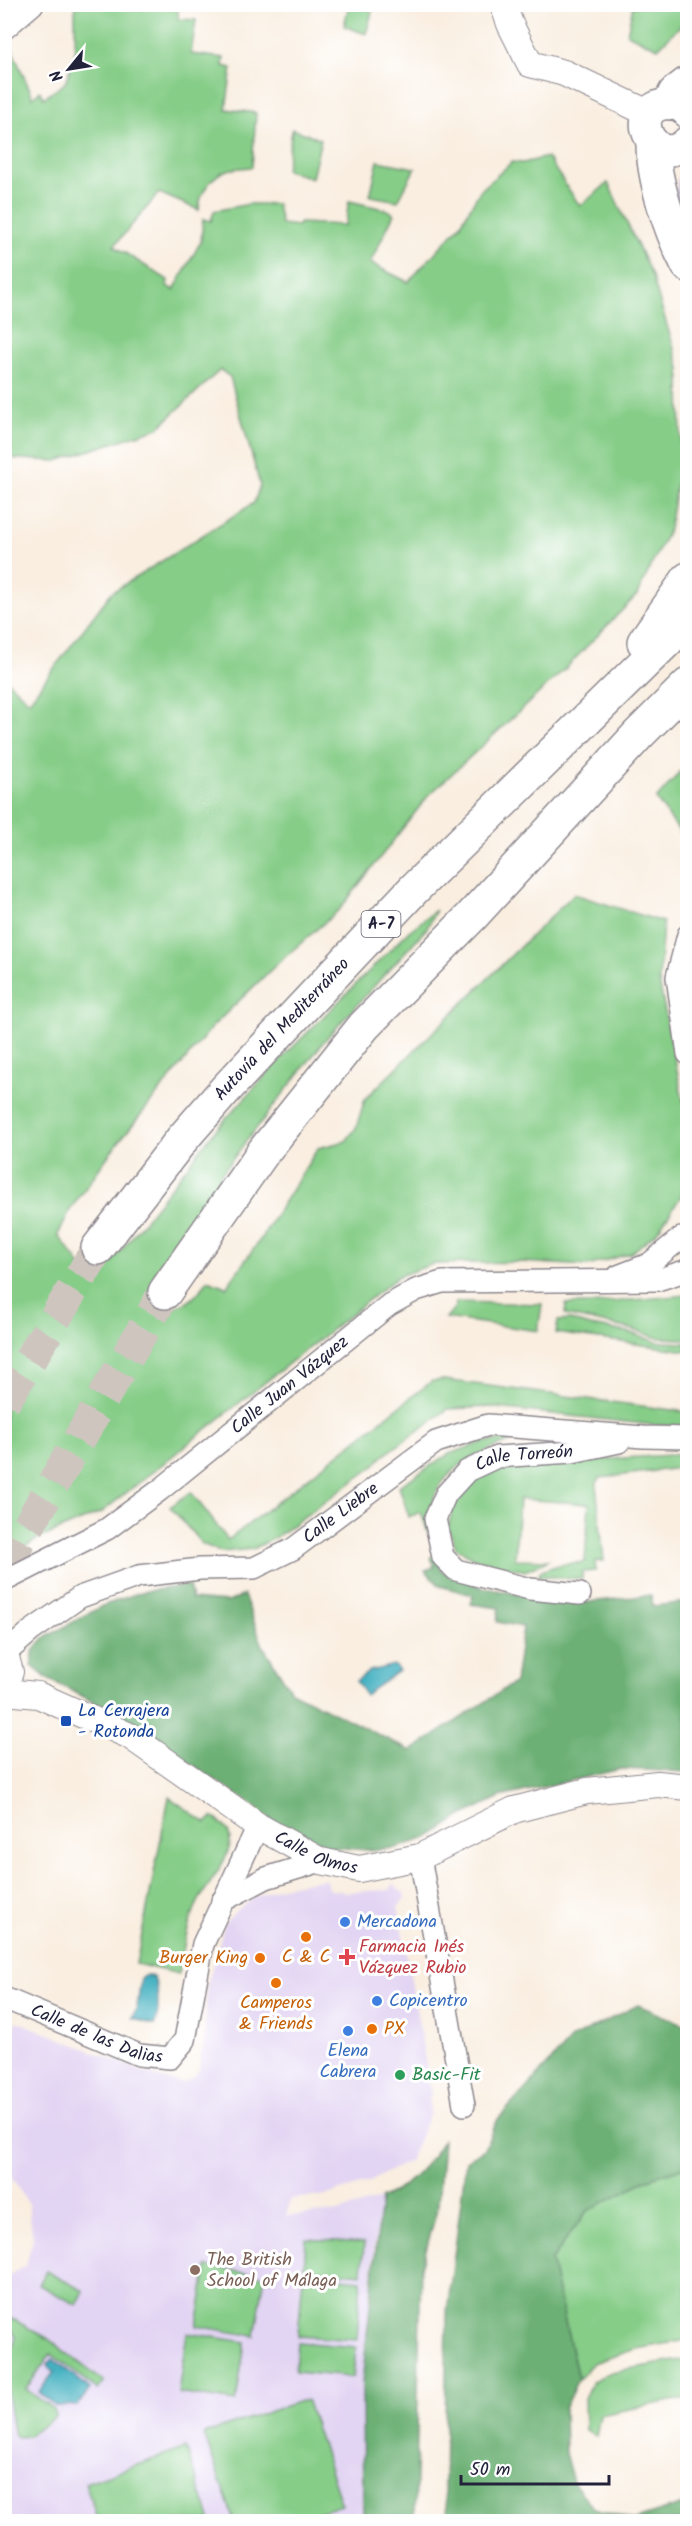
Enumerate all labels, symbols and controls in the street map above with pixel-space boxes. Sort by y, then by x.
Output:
north arrow [39,39,99,99]
text: N [44,65,71,86]
road number: A-7 [362,911,400,937]
street label: Autovía del Mediterráneo [207,951,357,1108]
street label: Calle Juan Vázquez [224,1328,355,1442]
street label: Calle Torreón [470,1437,574,1480]
street label: Calle Liebre [296,1475,385,1552]
place label: La Cerrajera - Rotonda [78,1697,170,1747]
marker: La Cerrajera - Rotonda [59,1714,73,1728]
street label: Calle Olmos [269,1823,361,1883]
place label: Mercadona [357,1908,437,1937]
marker: Mercadona [338,1915,352,1929]
marker: C & C [299,1930,313,1944]
place label: Farmacia Inés Vázquez Rubio [359,1933,466,1983]
place label: C & C [282,1943,330,1972]
place label: Burger King [159,1944,248,1973]
marker: Farmacia Inés Vázquez Rubio [340,1950,354,1964]
marker: Burger King [253,1951,267,1965]
marker: Camperos & Friends [269,1976,283,1990]
place label: Copicentro [389,1987,468,2016]
place label: Camperos & Friends [239,1989,313,2039]
marker: Copicentro [370,1994,384,2008]
street label: Calle de las Dalias [26,1996,164,2072]
place label: PX [384,2015,406,2044]
marker: PX [365,2022,379,2036]
marker: Elena Cabrera [341,2024,355,2038]
place label: Elena Cabrera [319,2037,377,2087]
place label: Basic-Fit [412,2061,482,2090]
marker: Basic-Fit [393,2068,407,2082]
place label: The British School of Málaga [207,2246,337,2296]
marker: The British School of Málaga [188,2263,202,2277]
scale bar [461,2448,610,2486]
text: 50 m [470,2456,510,2485]

